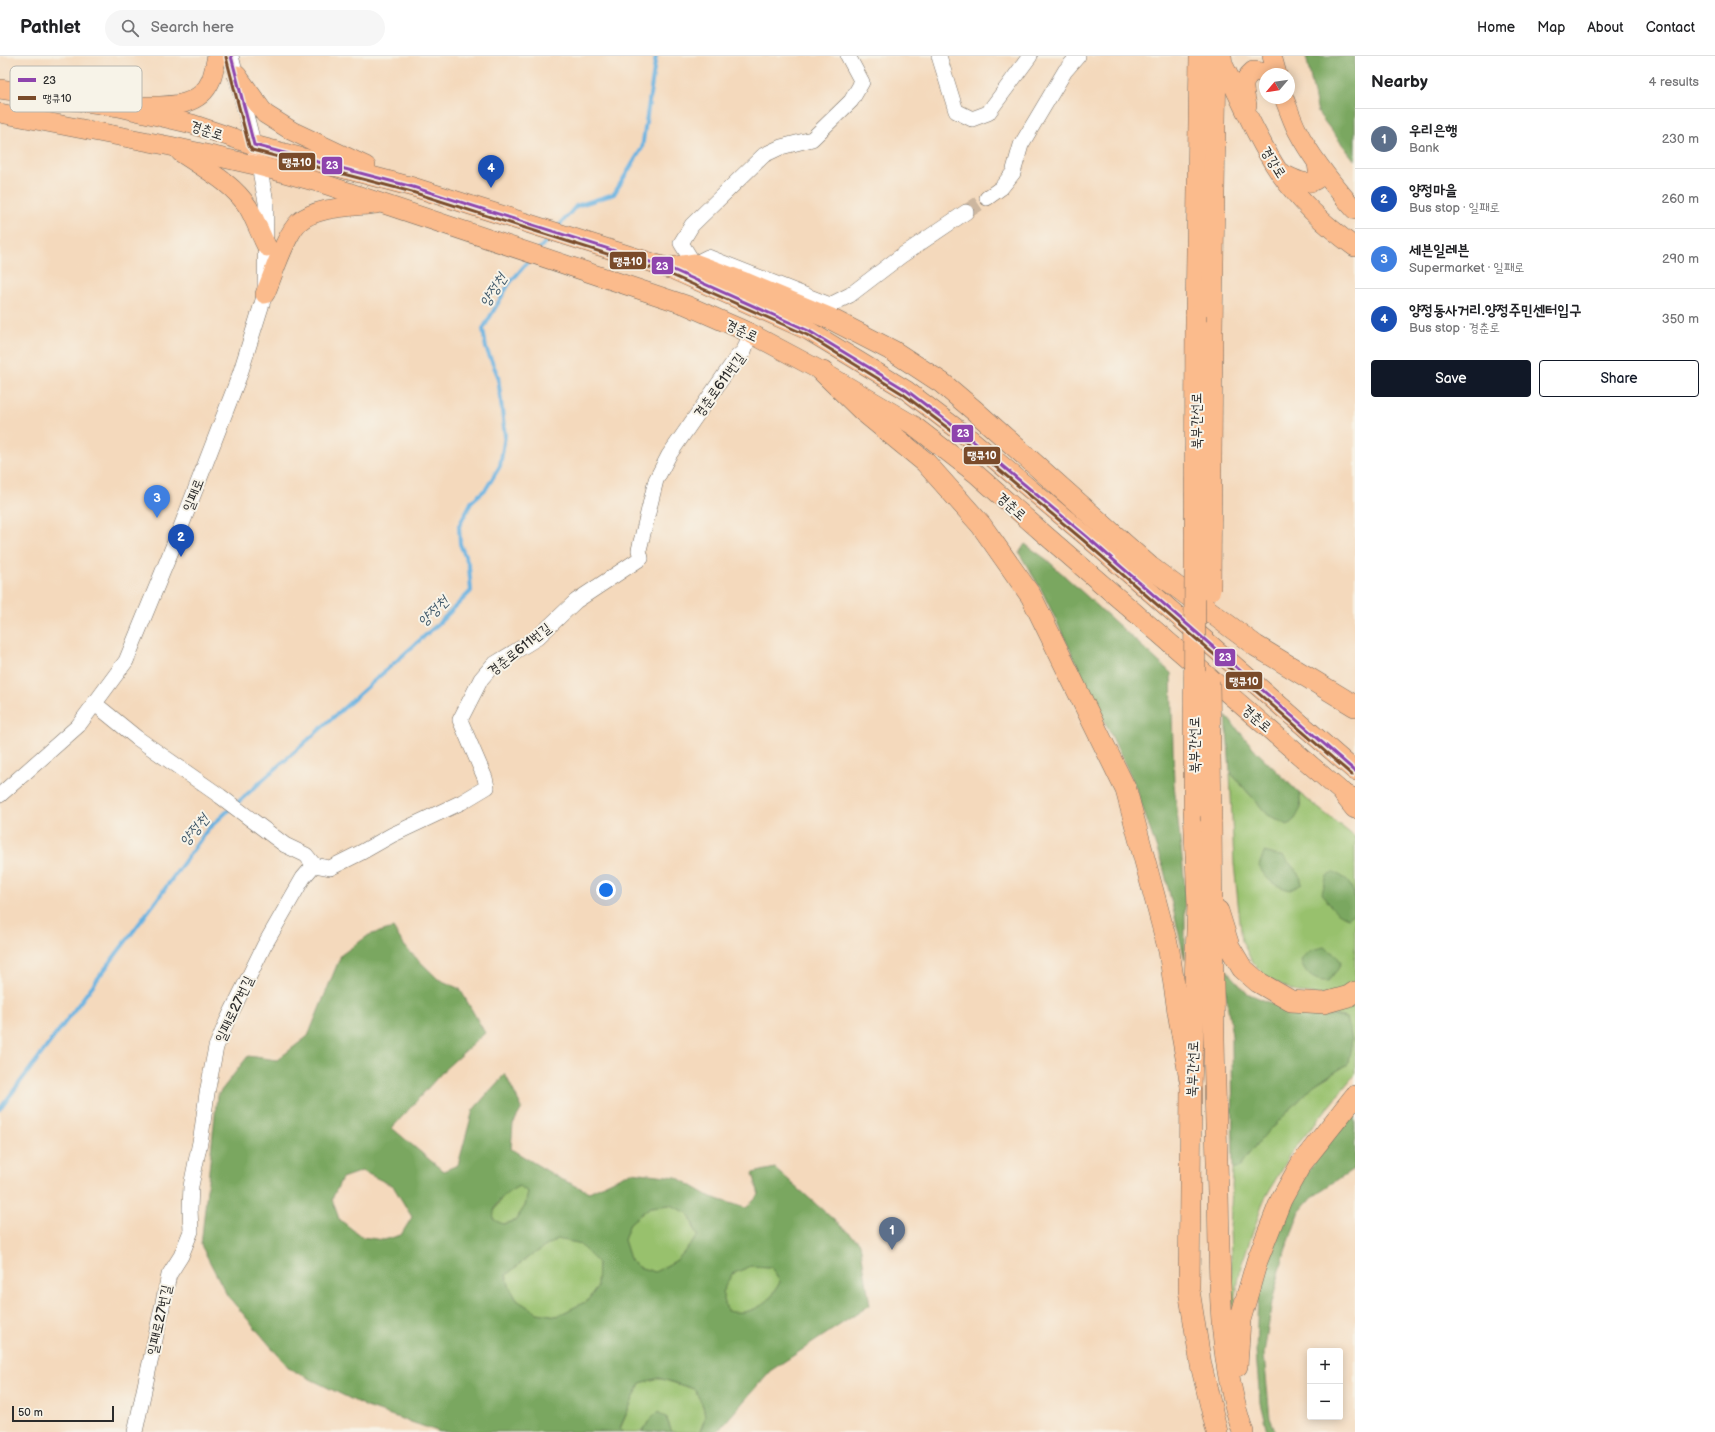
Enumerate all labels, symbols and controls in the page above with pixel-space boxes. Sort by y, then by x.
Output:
search box [105,10,385,46]
text: Pathlet [20,16,81,39]
icon: search [119,17,141,39]
text: Search here [151,18,234,37]
text: Home [1477,19,1515,36]
text: Map [1537,19,1565,36]
text: About [1587,19,1624,36]
text: Contact [1646,19,1695,36]
legend [10,66,142,112]
north arrow [1259,68,1295,104]
text: Nearby [1371,72,1428,92]
text: 23 [43,74,56,87]
text: 4 results [1649,74,1699,90]
text: 땡큐10 [43,92,72,105]
street label: 경춘로 [188,117,226,144]
text: 우리은행 [1409,121,1457,140]
text: 1 [1381,131,1387,147]
text: 230 m [1662,131,1699,147]
text: Bank [1409,140,1439,156]
street label: 경강로 [1257,143,1290,181]
line badge: 땡큐10 [278,152,316,171]
pin: 4 [478,155,504,188]
text: 땡큐10 [282,156,312,169]
line badge: 23 [321,156,343,175]
text: 23 [326,159,339,172]
text: 양정마을 [1409,181,1457,200]
text: 2 [1380,191,1388,207]
text: 260 m [1661,191,1699,207]
text: Bus stop · 일패로 [1409,200,1500,216]
text: 세븐일레븐 [1409,241,1469,260]
line badge: 땡큐10 [609,251,647,270]
text: 3 [1380,251,1388,267]
text: 290 m [1662,251,1699,267]
text: 땡큐10 [613,255,643,268]
line badge: 23 [651,256,674,275]
text: 23 [656,260,669,273]
text: Supermarket · 일패로 [1409,260,1525,276]
water label: 양정천 [476,268,512,311]
text: 양정동사거리.양정주민센터입구 [1409,301,1581,320]
text: 4 [1380,311,1388,327]
text: 350 m [1662,311,1699,327]
street label: 경춘로 [723,316,761,345]
text: Bus stop · 경춘로 [1409,320,1500,336]
street label: 경춘로611번길 [690,349,749,421]
button: Save [1371,360,1531,397]
button: Share [1539,360,1699,397]
street label: 북부간선로 [1188,393,1205,449]
line badge: 23 [951,424,974,443]
text: 23 [957,427,970,440]
line badge: 땡큐10 [963,446,1001,465]
text: 땡큐10 [967,449,997,462]
street label: 일패로 [179,476,207,514]
pin: 3 [144,485,170,518]
street label: 경춘로 [993,489,1030,524]
pin: 2 [168,524,194,557]
water label: 양정천 [414,591,454,631]
street label: 경춘로611번길 [484,619,555,679]
line badge: 23 [1214,648,1236,667]
text: 23 [1219,651,1232,664]
line badge: 땡큐10 [1225,671,1263,690]
text: 땡큐10 [1229,675,1259,688]
street label: 경춘로 [1238,701,1275,736]
street label: 북부간선로 [1186,717,1203,773]
water label: 양정천 [175,809,215,850]
your location [596,880,616,900]
street label: 일패로27번길 [212,973,258,1045]
street label: 북부간선로 [1183,1041,1202,1097]
pin: 1 [879,1217,905,1250]
street label: 일패로27번길 [144,1283,175,1357]
map controls [1307,1348,1343,1420]
button: + [1307,1348,1343,1384]
button: − [1307,1384,1343,1420]
scale bar [12,1404,114,1423]
text: 50 m [18,1406,43,1419]

